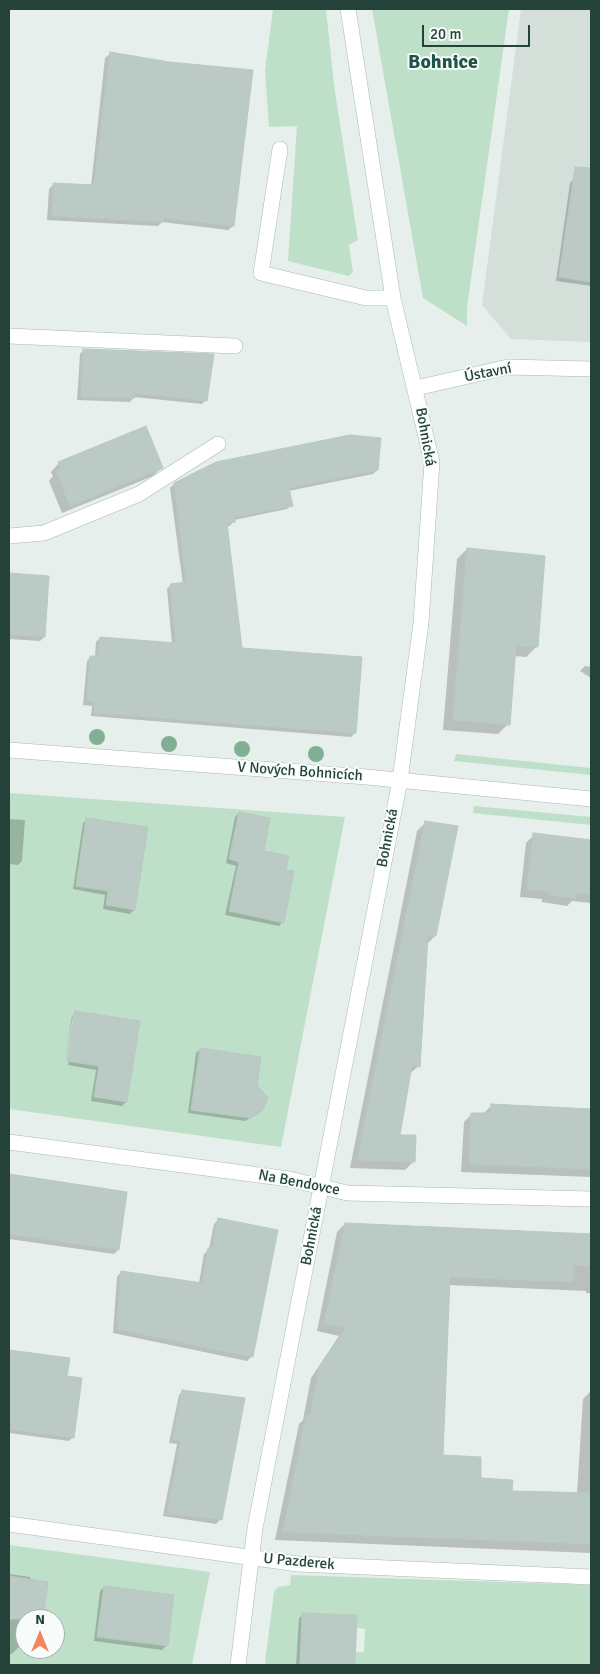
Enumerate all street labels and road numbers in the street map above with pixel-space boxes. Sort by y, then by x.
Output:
street label: Ústavní [463,360,513,386]
street label: Bohnická [411,406,439,468]
street label: V Nových Bohnicích [237,759,363,785]
street label: Bohnická [373,807,403,869]
street label: Na Bendovce [257,1166,341,1200]
street label: Bohnická [297,1205,327,1267]
street label: U Pazderek [263,1550,335,1574]

